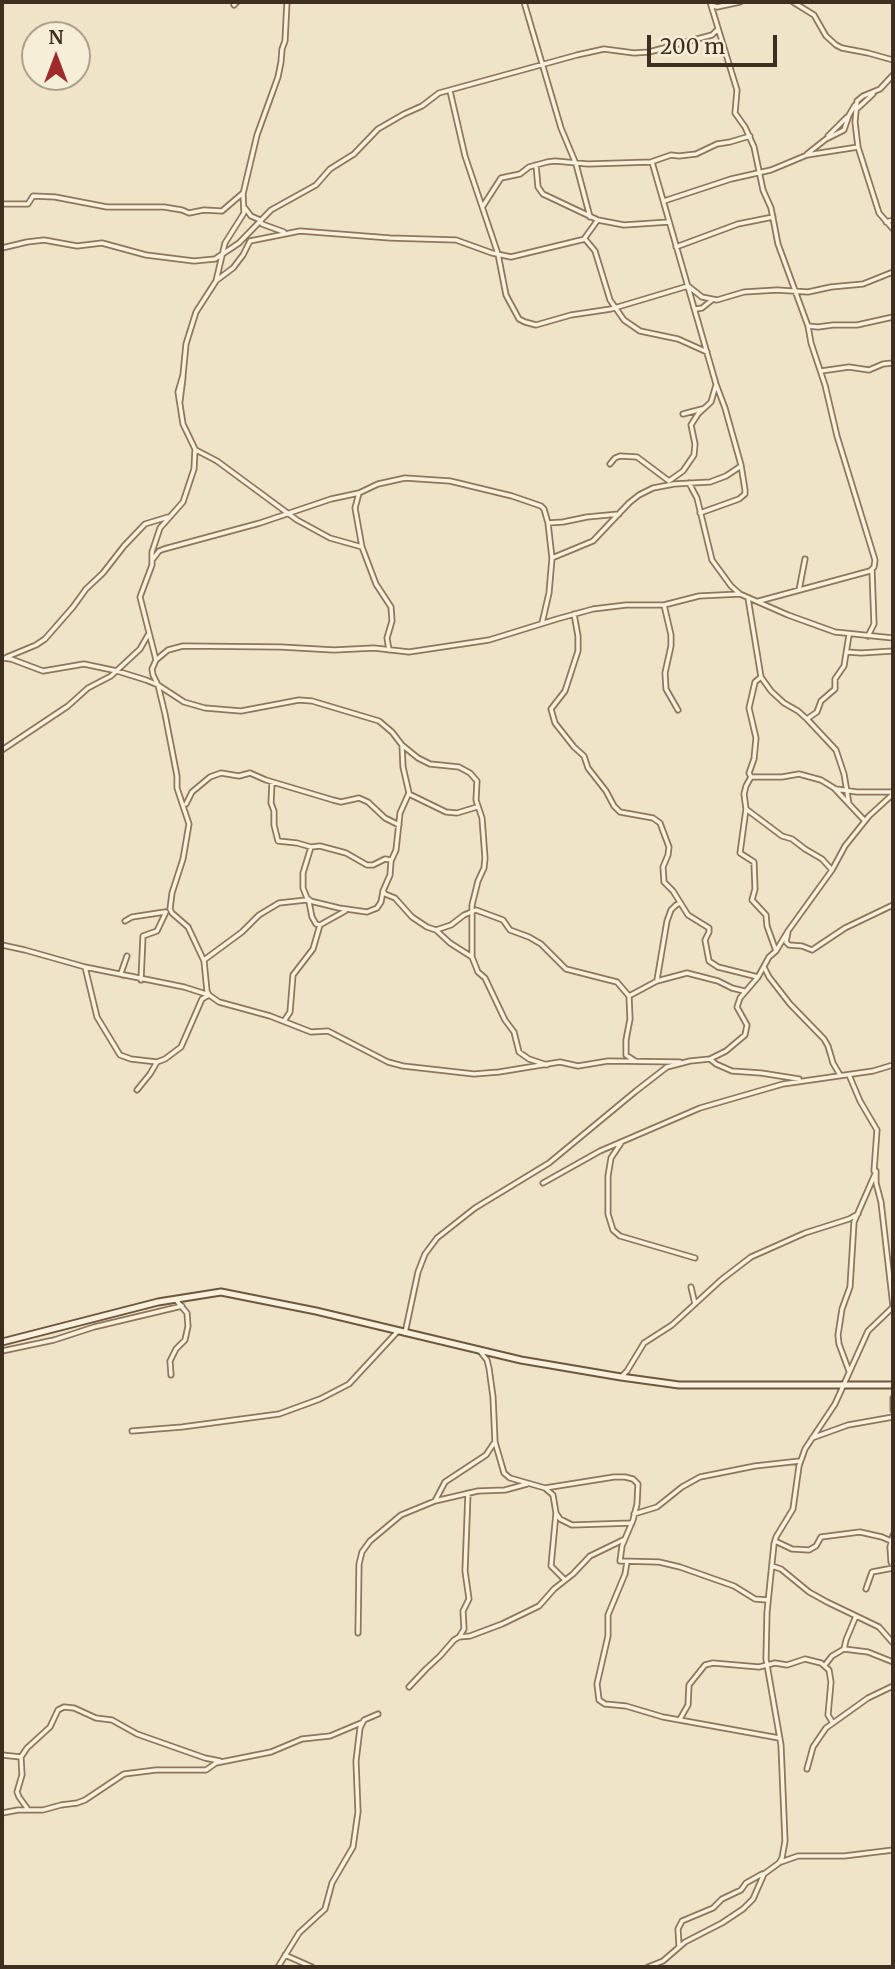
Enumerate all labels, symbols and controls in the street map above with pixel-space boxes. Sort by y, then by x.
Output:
north arrow [21,21,91,91]
scale bar [650,21,780,65]
text: N [48,25,64,49]
text: 200 m [660,33,725,60]

